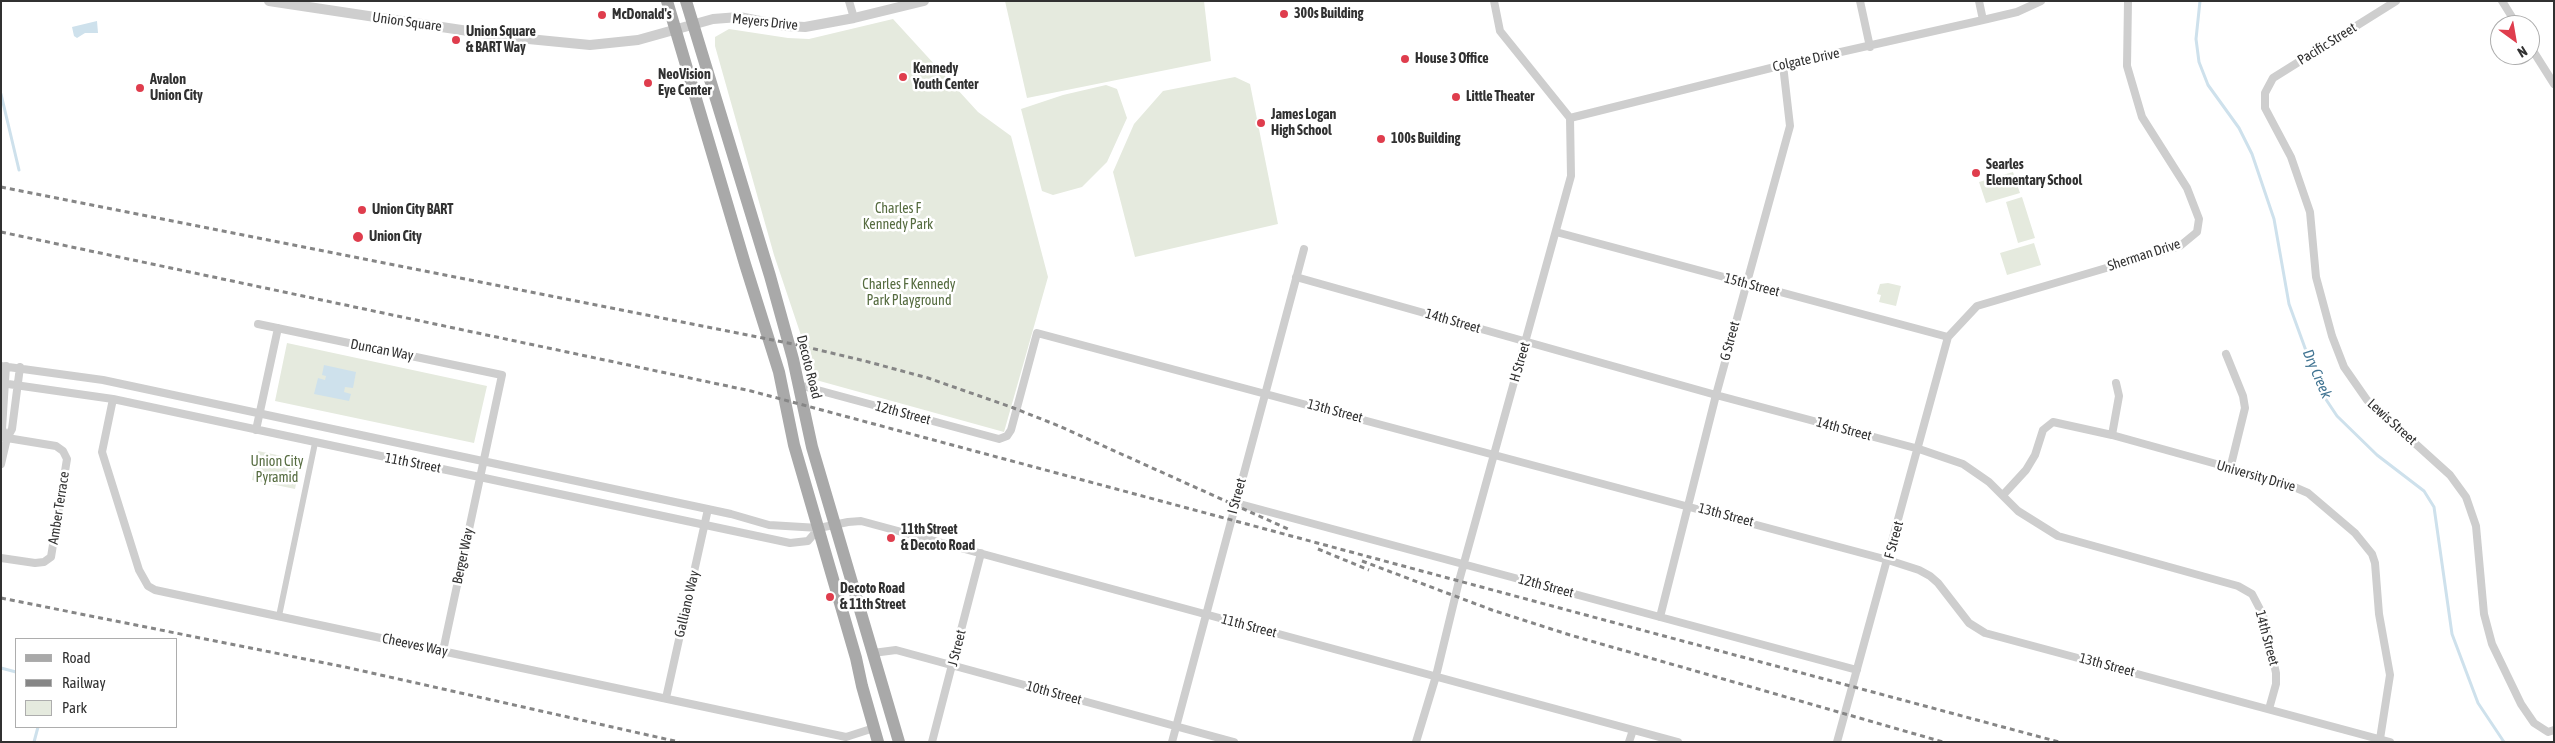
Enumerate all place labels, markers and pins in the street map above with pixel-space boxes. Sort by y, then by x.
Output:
place label: 300s Building [1294,6,1363,22]
place label: McDonald's [612,7,672,23]
marker: 300s Building [1278,8,1290,20]
marker: McDonald's [596,9,608,21]
place label: Union Square & BART Way [466,24,536,56]
marker: Union Square & BART Way [450,34,462,46]
place label: House 3 Office [1415,51,1489,67]
marker: House 3 Office [1399,53,1411,65]
place label: Kennedy Youth Center [913,61,978,94]
place label: NeoVision Eye Center [658,67,712,100]
marker: Kennedy Youth Center [897,71,909,83]
place label: Avalon Union City [150,72,203,104]
marker: NeoVision Eye Center [642,77,654,89]
marker: Avalon Union City [134,82,146,94]
place label: Little Theater [1466,89,1534,105]
marker: Little Theater [1450,91,1462,103]
place label: James Logan High School [1271,107,1336,140]
marker: James Logan High School [1255,117,1267,129]
place label: 100s Building [1391,131,1460,147]
marker: 100s Building [1375,133,1387,145]
place label: Searles Elementary School [1986,157,2082,190]
marker: Searles Elementary School [1970,167,1982,179]
place label: Union City BART [372,202,453,218]
marker: Union City BART [356,204,368,216]
place label: Union City [369,229,422,245]
marker: Union City [351,230,365,244]
place label: 11th Street & Decoto Road [901,522,975,554]
marker: 11th Street & Decoto Road [885,532,897,544]
place label: Decoto Road & 11th Street [840,581,906,614]
marker: Decoto Road & 11th Street [824,591,836,603]

